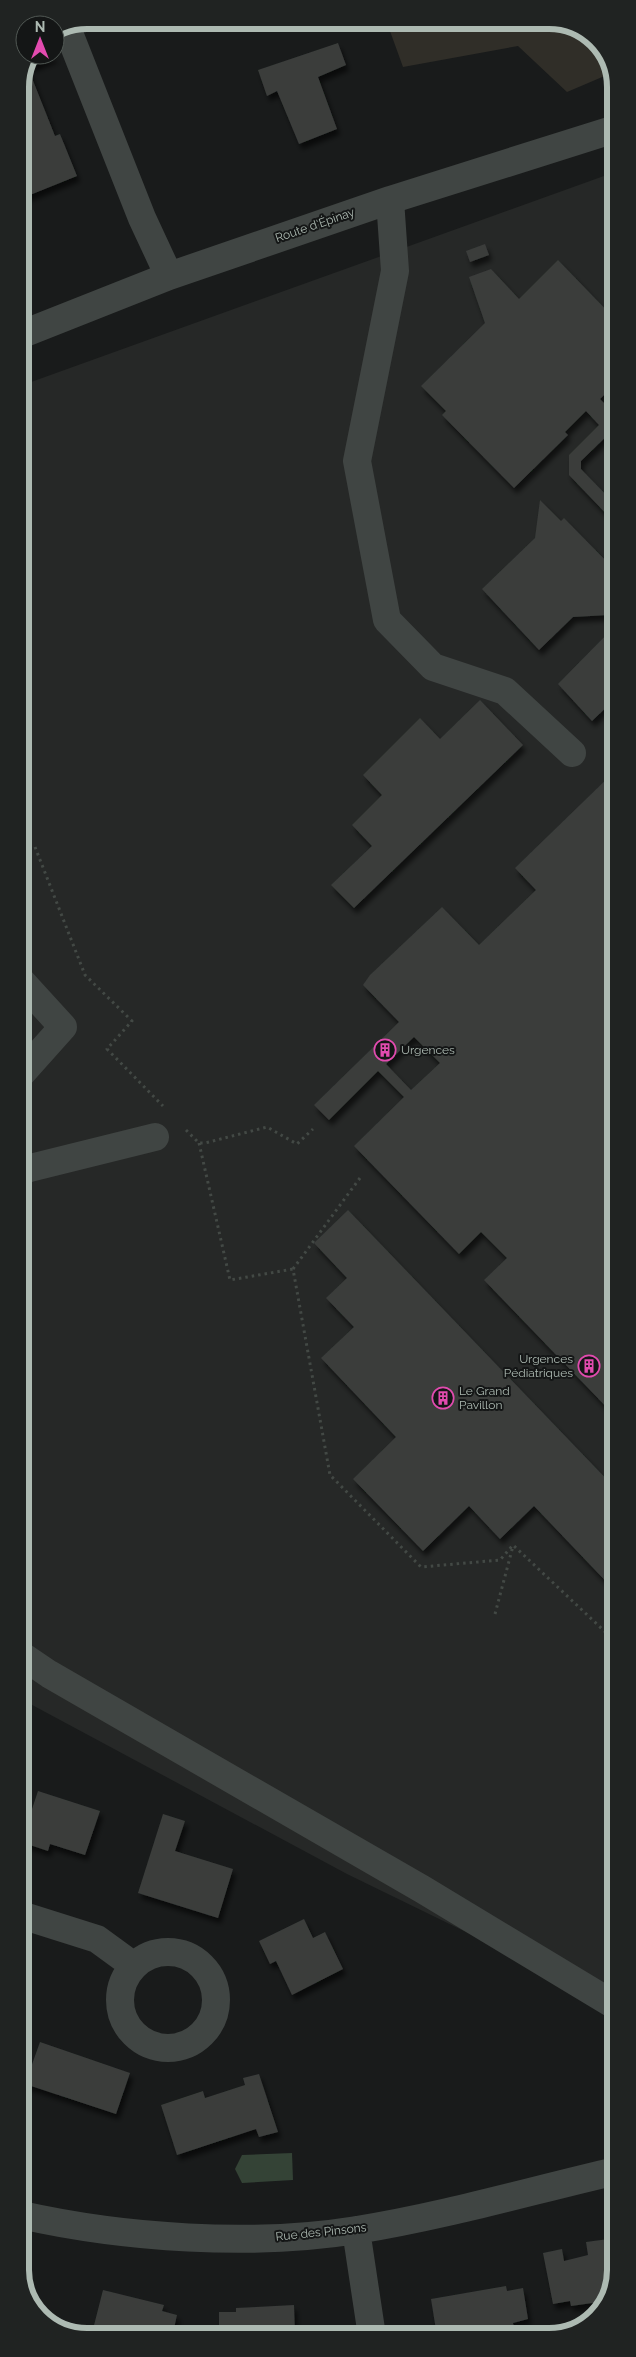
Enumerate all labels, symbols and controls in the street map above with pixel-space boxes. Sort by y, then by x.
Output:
north arrow [15,15,65,65]
text: N [35,19,45,35]
street label: Route d'Épinay [274,205,357,245]
building icon: Urgences [373,1038,397,1062]
place label: Urgences [401,1043,455,1057]
place label: Urgences Pédiatriques [504,1352,573,1380]
building icon: Urgences Pédiatriques [577,1354,601,1378]
place label: Le Grand Pavillon [459,1384,510,1412]
building icon: Le Grand Pavillon [431,1386,455,1410]
street label: Rue des Pinsons [275,2220,367,2244]

